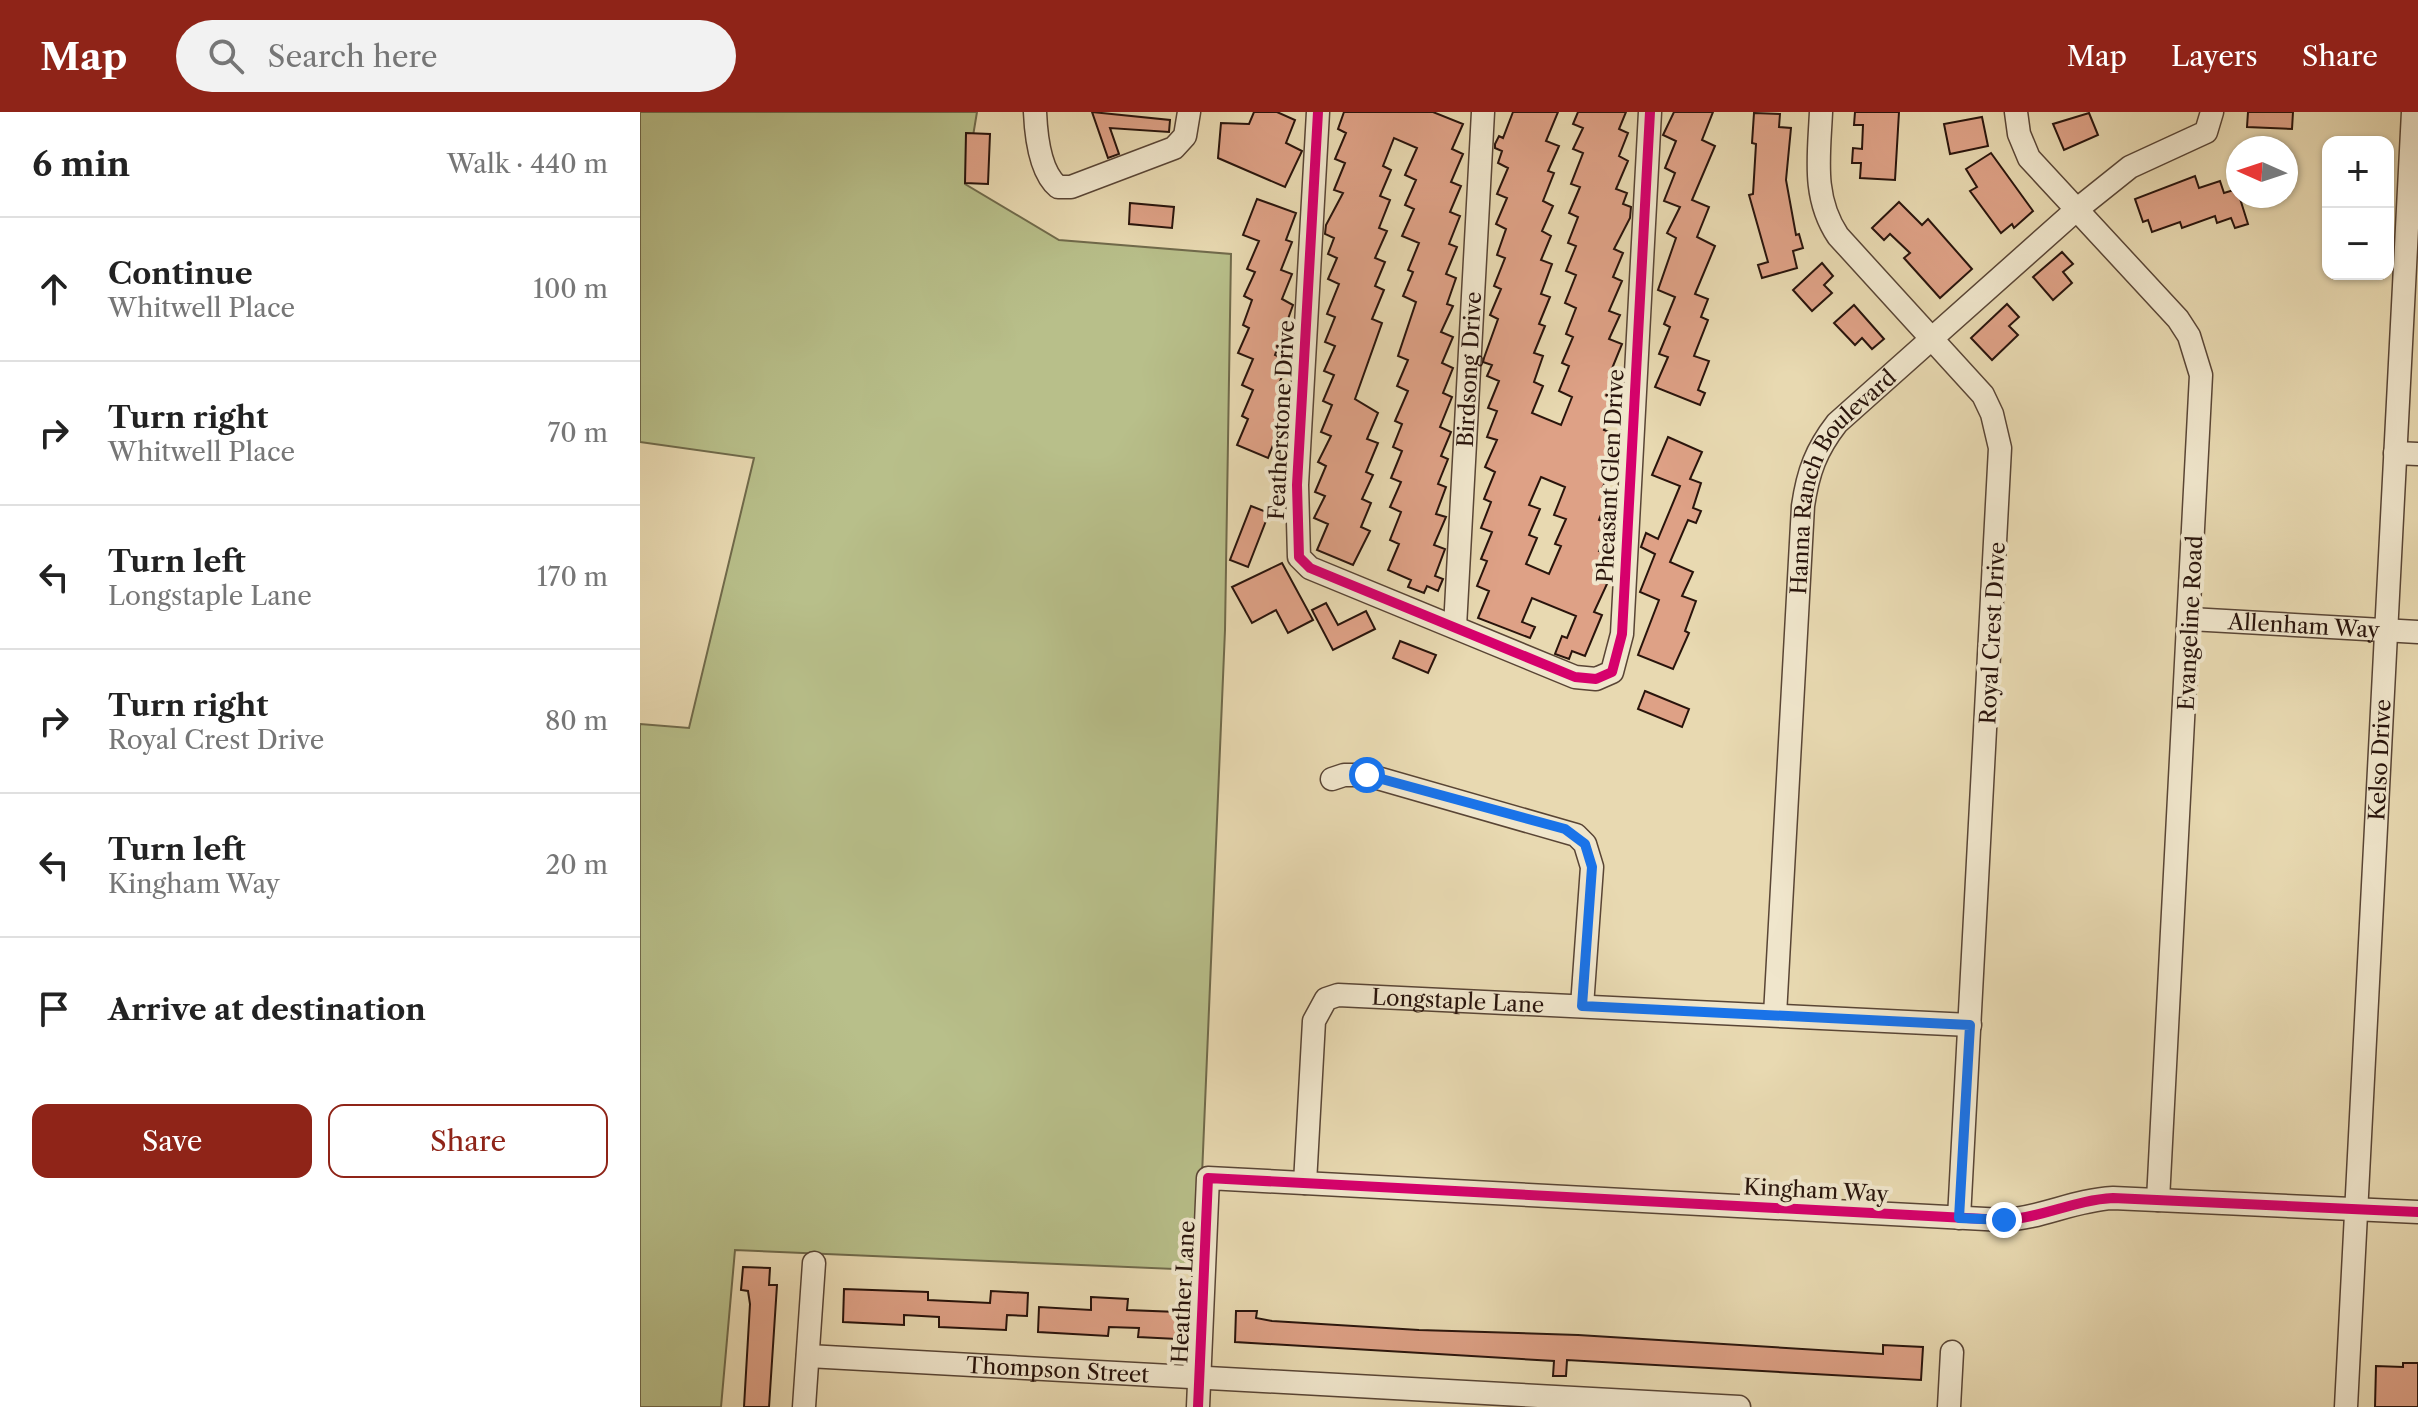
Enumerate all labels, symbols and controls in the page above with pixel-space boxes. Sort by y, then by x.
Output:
search box [176,20,736,92]
text: Map [40,33,128,80]
icon: search [204,34,248,78]
text: Search here [268,38,438,75]
text: Map [2067,39,2127,73]
text: Layers [2171,39,2258,73]
text: Share [2302,39,2378,73]
north arrow [2226,136,2298,208]
map controls [2322,136,2394,280]
button: + [2322,136,2394,208]
text: 6 min [32,143,130,185]
text: Walk · 440 m [447,148,608,180]
button: − [2322,208,2394,280]
text: Continue [108,255,253,292]
icon: ahead [32,267,76,311]
text: 100 m [533,273,608,305]
street label: Birdsong Drive [1452,291,1487,448]
text: Whitwell Place [108,292,295,324]
street label: Featherstone Drive [1263,319,1300,521]
street label: Hanna Ranch Boulevard [1785,364,1902,595]
street label: Pheasant Glen Drive [1591,368,1630,584]
text: Turn right [108,399,268,436]
icon: right [32,411,76,455]
text: 70 m [548,417,608,449]
text: Whitwell Place [108,436,295,468]
street label: Evangeline Road [2172,535,2209,711]
street label: Royal Crest Drive [1974,541,2011,725]
text: Turn left [108,543,245,580]
icon: left [32,555,76,599]
text: 170 m [537,561,608,593]
text: Longstaple Lane [108,580,312,612]
street label: Allenham Way [2226,608,2381,644]
text: Turn right [108,687,268,724]
street label: Kelso Drive [2363,698,2397,821]
icon: right [32,699,76,743]
text: 80 m [545,705,608,737]
text: Royal Crest Drive [108,724,324,756]
route start [1349,757,1385,793]
text: Turn left [108,831,245,868]
icon: left [32,843,76,887]
text: 20 m [545,849,608,881]
text: Kingham Way [108,868,280,900]
street label: Longstaple Lane [1371,984,1545,1019]
icon: arrive [32,987,76,1031]
text: Arrive at destination [108,991,426,1028]
button: Save [32,1104,312,1178]
button: Share [328,1104,608,1178]
street label: Kingham Way [1743,1173,1890,1208]
route end [1986,1202,2022,1238]
street label: Heather Lane [1166,1220,1201,1364]
street label: Thompson Street [966,1352,1150,1389]

